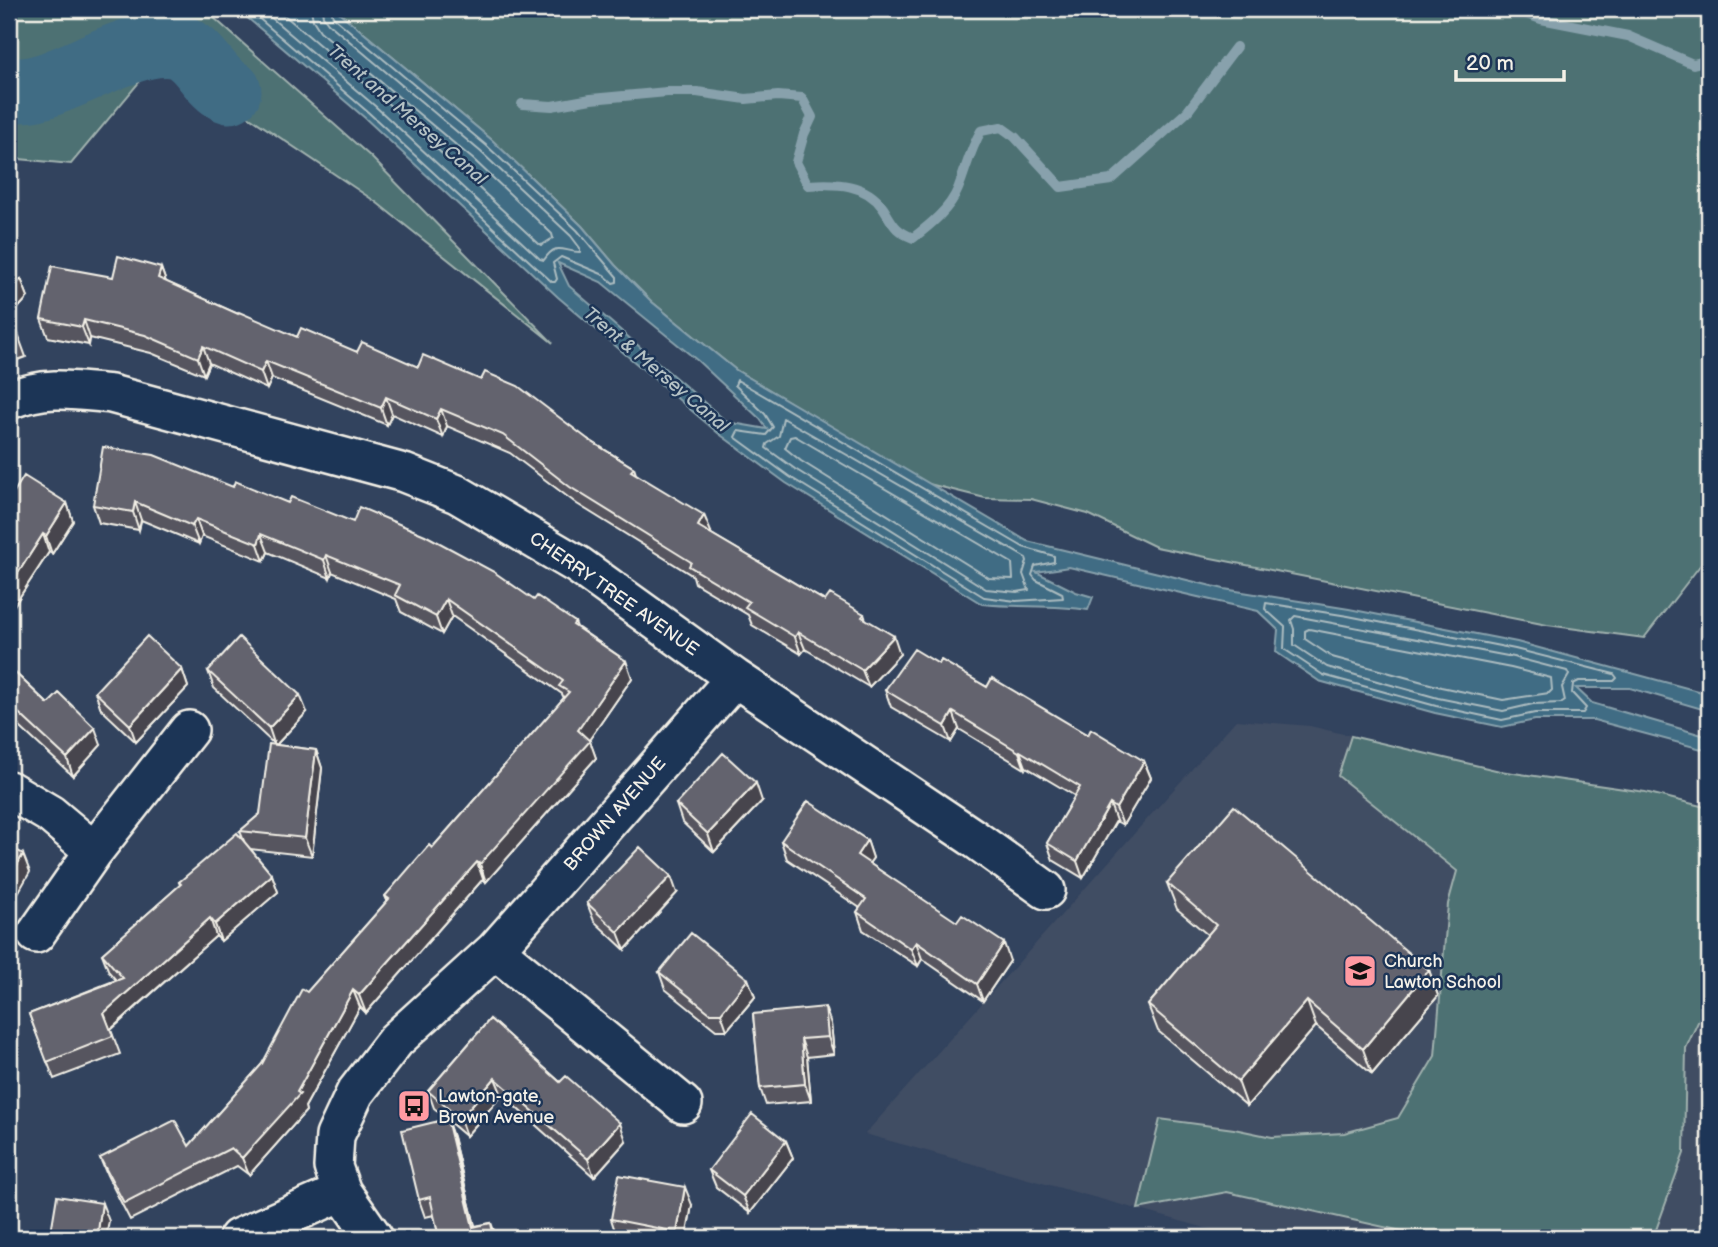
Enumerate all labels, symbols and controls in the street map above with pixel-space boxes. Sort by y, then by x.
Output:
scale bar [1456,38,1564,82]
water label: Trent and Mersey Canal [323,40,492,191]
text: 20 m [1466,51,1514,76]
water label: Trent & Mersey Canal [578,302,734,438]
street label: CHERRY TREE AVENUE [525,528,703,660]
street label: BROWN AVENUE [560,753,670,875]
place label: Church Lawton School [1384,951,1501,993]
school or university icon: Church Lawton School [1341,952,1379,990]
place label: Lawton-gate, Brown Avenue [438,1086,554,1128]
bus stop icon: Lawton-gate, Brown Avenue [395,1087,433,1125]

